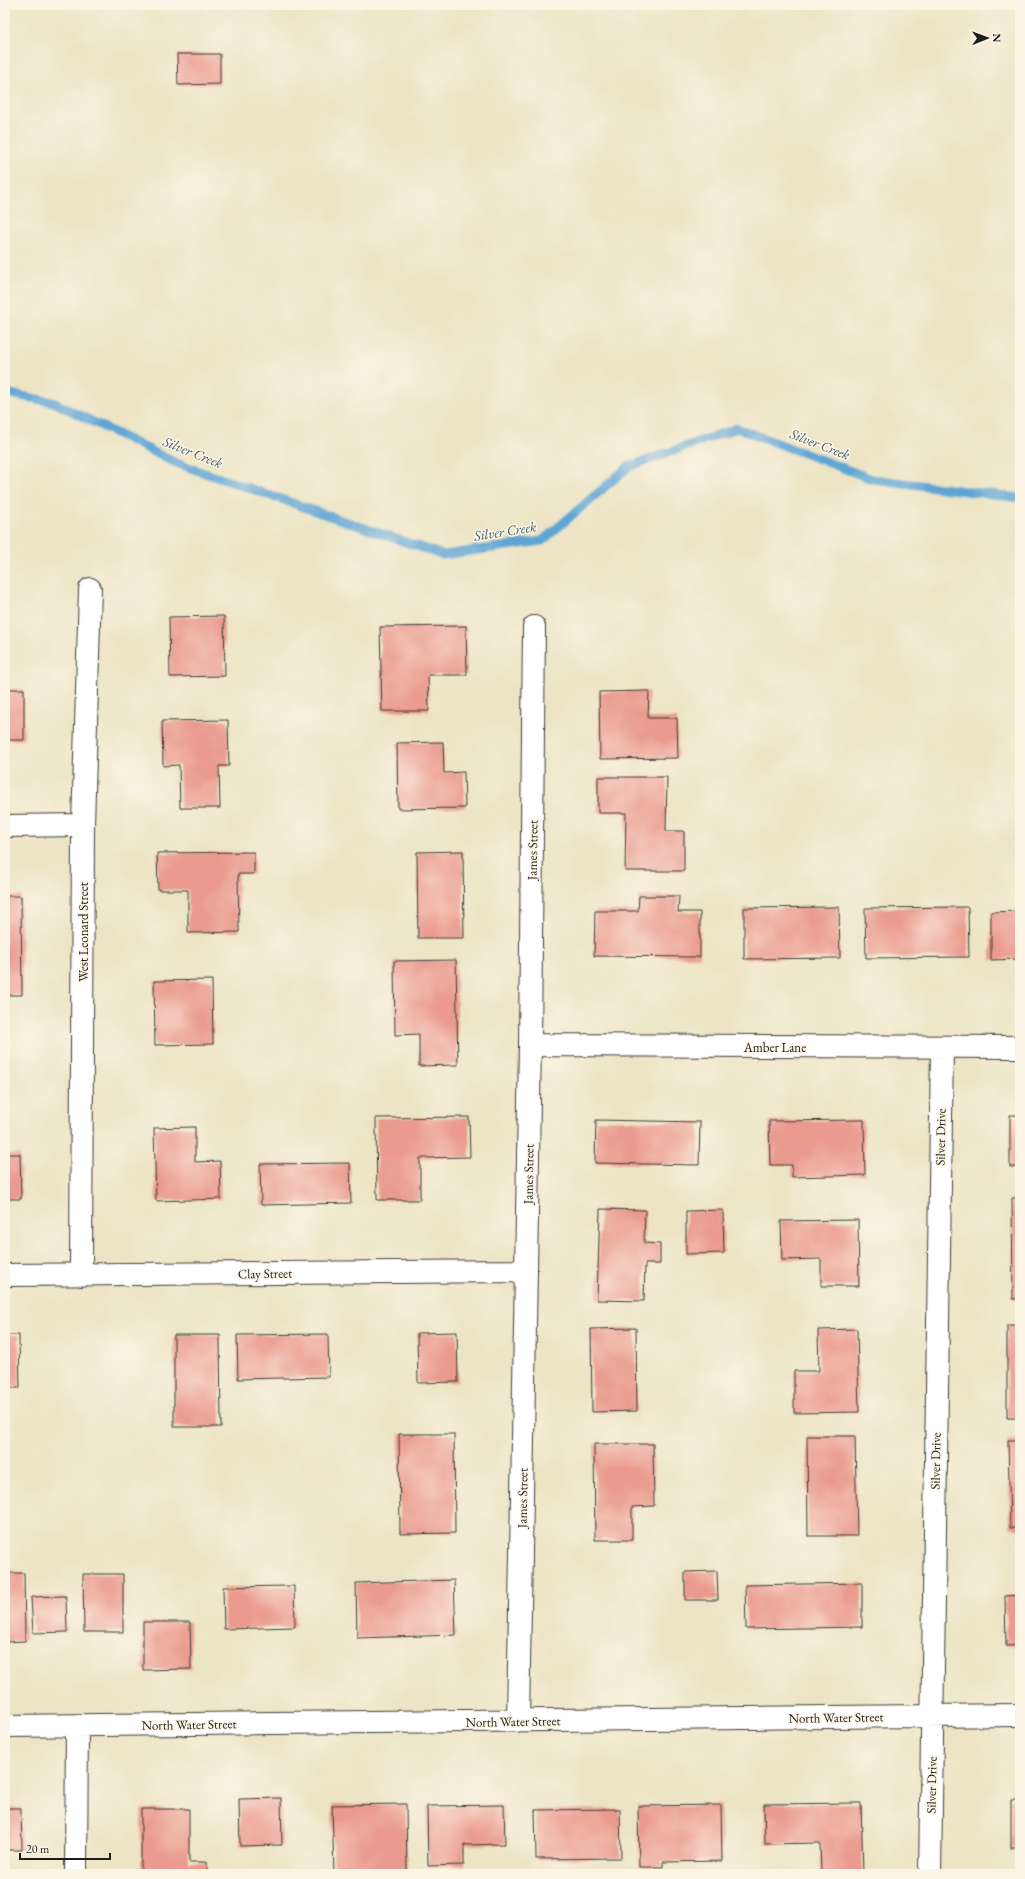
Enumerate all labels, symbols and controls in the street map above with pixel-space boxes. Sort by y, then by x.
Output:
north arrow [967,18,1007,58]
text: N [990,33,1004,42]
water label: Silver Creek [787,424,853,464]
water label: Silver Creek [160,432,226,472]
water label: Silver Creek [472,517,538,545]
street label: James Street [523,820,542,881]
street label: West Leonard Street [75,882,92,982]
street label: Amber Lane [743,1039,806,1056]
street label: Silver Drive [931,1108,950,1166]
street label: James Street [519,1144,538,1205]
street label: Clay Street [238,1265,292,1282]
street label: Silver Drive [926,1432,945,1490]
street label: James Street [513,1468,532,1529]
street label: North Water Street [788,1708,884,1727]
street label: North Water Street [465,1712,561,1731]
street label: North Water Street [141,1715,237,1734]
street label: Silver Drive [922,1756,941,1814]
scale bar [20,1835,110,1861]
text: 20 m [26,1841,50,1857]

